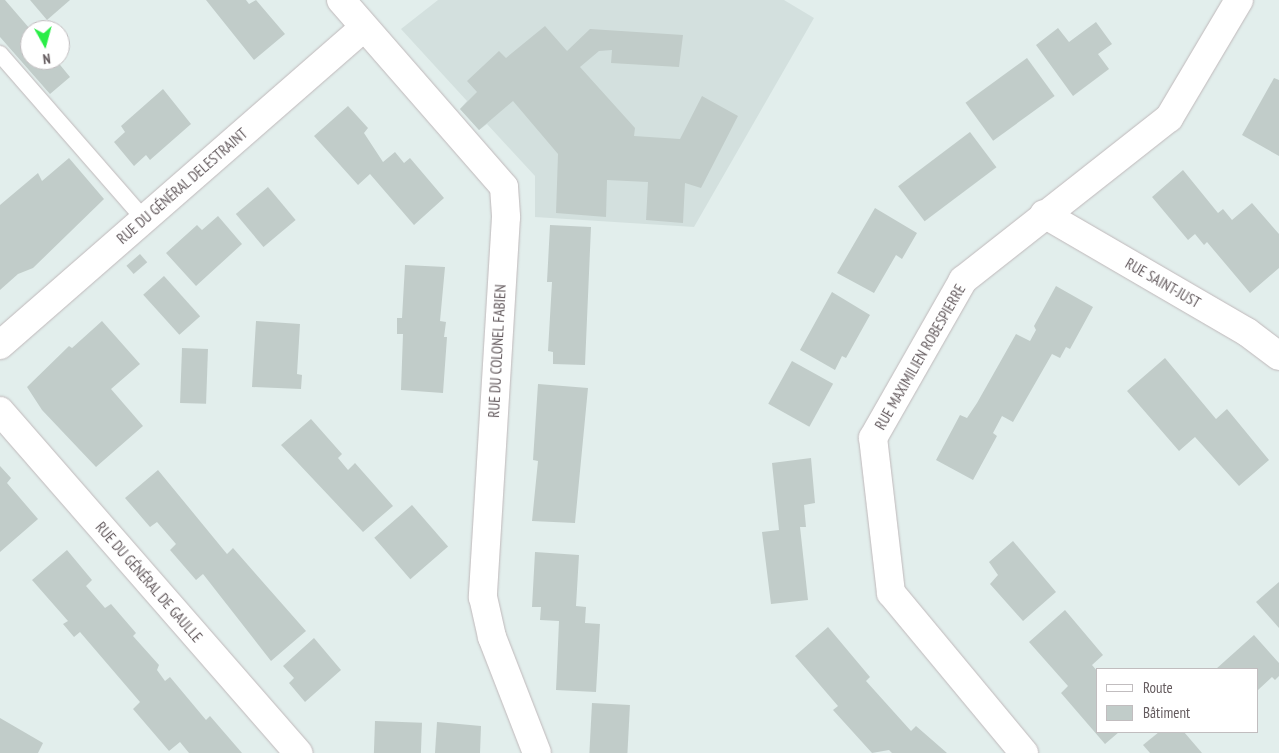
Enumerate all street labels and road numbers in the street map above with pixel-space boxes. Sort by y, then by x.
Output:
street label: RUE DU GÉNÉRAL DELESTRAINT [113,124,251,248]
street label: RUE SAINT-JUST [1122,254,1204,312]
street label: RUE MAXIMILIEN ROBESPIERRE [871,281,969,433]
street label: RUE DU COLONEL FABIEN [485,284,509,418]
street label: RUE DU GÉNÉRAL DE GAULLE [92,518,206,646]

